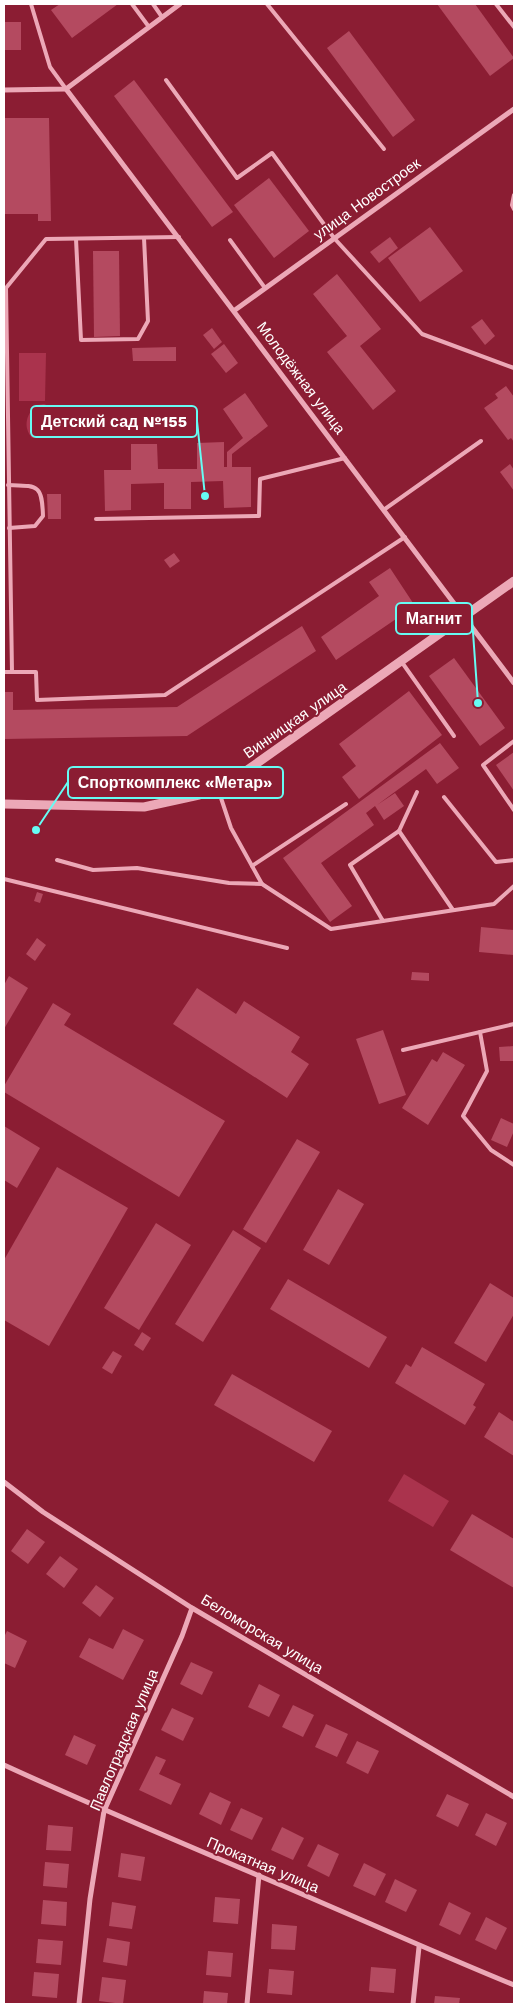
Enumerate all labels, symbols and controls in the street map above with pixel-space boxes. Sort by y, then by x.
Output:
street label: улица Новостроек [310,154,424,244]
street label: Молодёжная улица [253,318,349,438]
callout: Детский сад №155 [31,406,197,437]
text: Детский сад №155 [41,412,187,431]
callout: Магнит [396,603,472,634]
text: Магнит [406,609,462,628]
street label: Винницкая улица [240,677,351,762]
callout: Спорткомплекс «Метар» [68,767,283,798]
text: Спорткомплекс «Метар» [78,773,272,792]
street label: Беломорская улица [198,1590,327,1678]
street label: Павлоградская улица [86,1666,162,1814]
street label: Прокатная улица [204,1833,323,1897]

